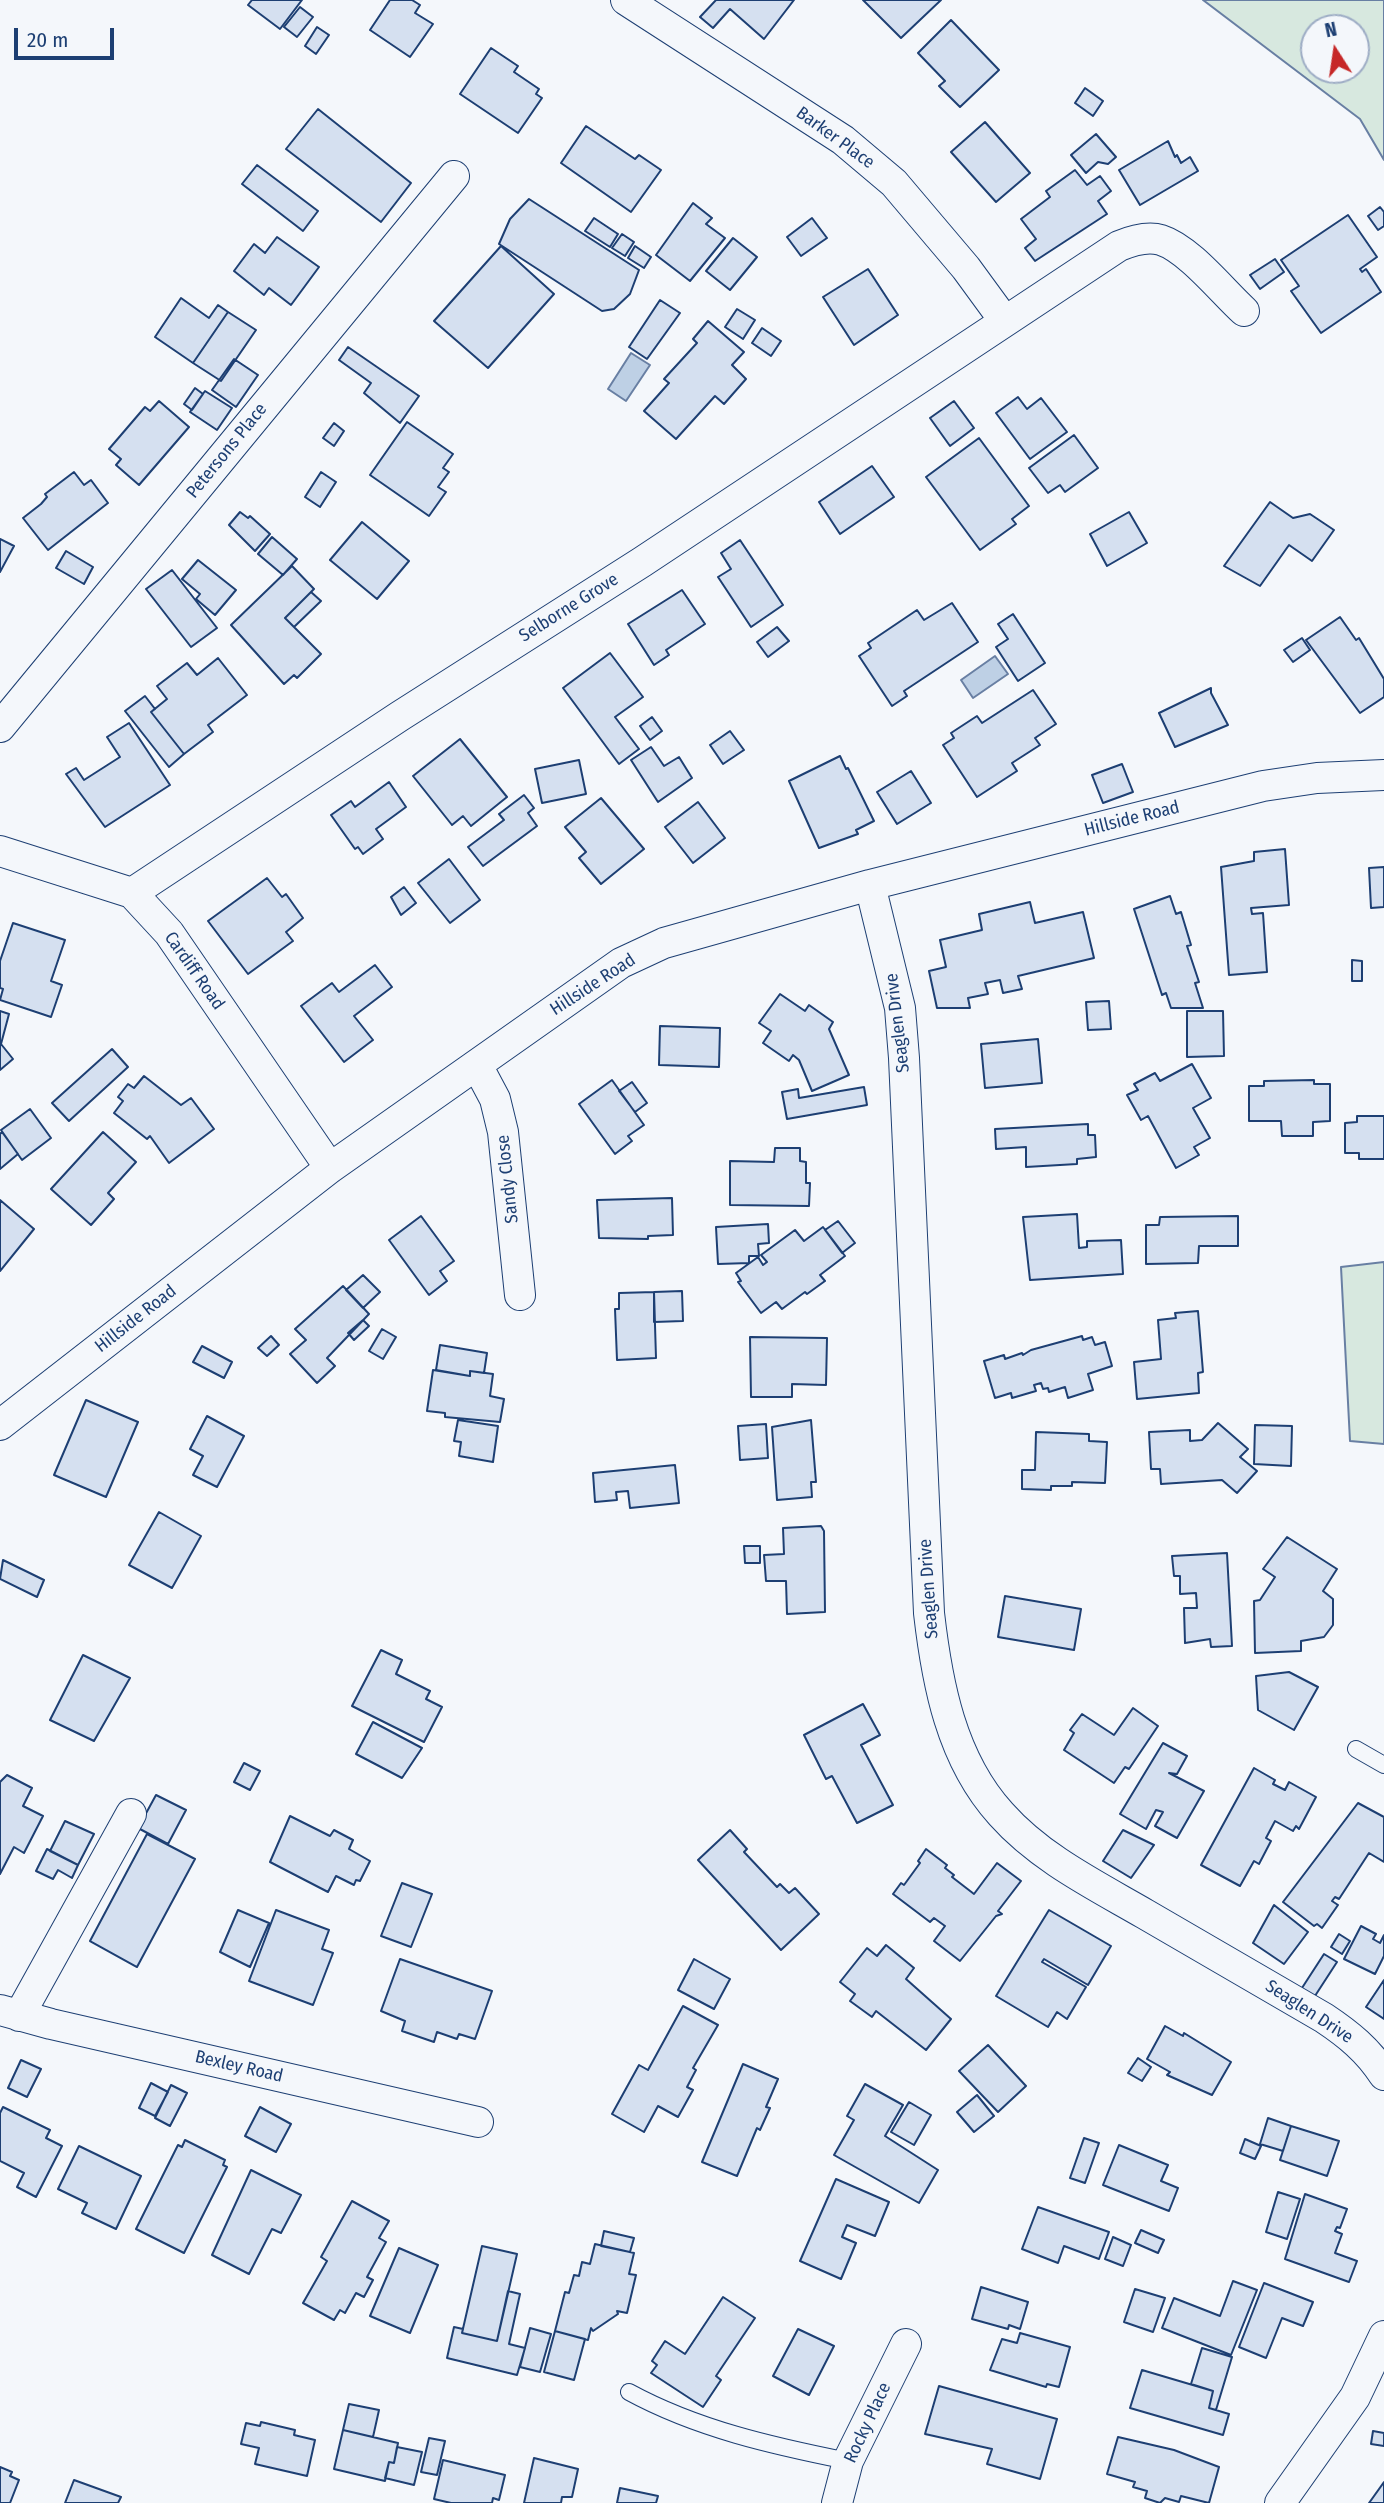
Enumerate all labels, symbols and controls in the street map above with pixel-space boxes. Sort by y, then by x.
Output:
scale bar [18,14,117,58]
north arrow [1300,14,1370,84]
text: N [1323,17,1339,42]
text: 20 m [27,27,68,53]
street label: Barker Place [792,102,878,174]
street label: Petersons Place [182,399,272,503]
street label: Selborne Grove [515,569,623,647]
street label: Hillside Road [1082,797,1182,841]
street label: Cardiff Road [159,928,229,1014]
street label: Hillside Road [546,949,640,1021]
street label: Seaglen Drive [881,972,915,1074]
street label: Sandy Close [493,1134,523,1224]
street label: Hillside Road [91,1281,181,1357]
street label: Seaglen Drive [915,1538,943,1640]
street label: Seaglen Drive [1261,1976,1357,2048]
street label: Bexley Road [193,2046,285,2088]
street label: Rocky Place [840,2379,896,2467]

